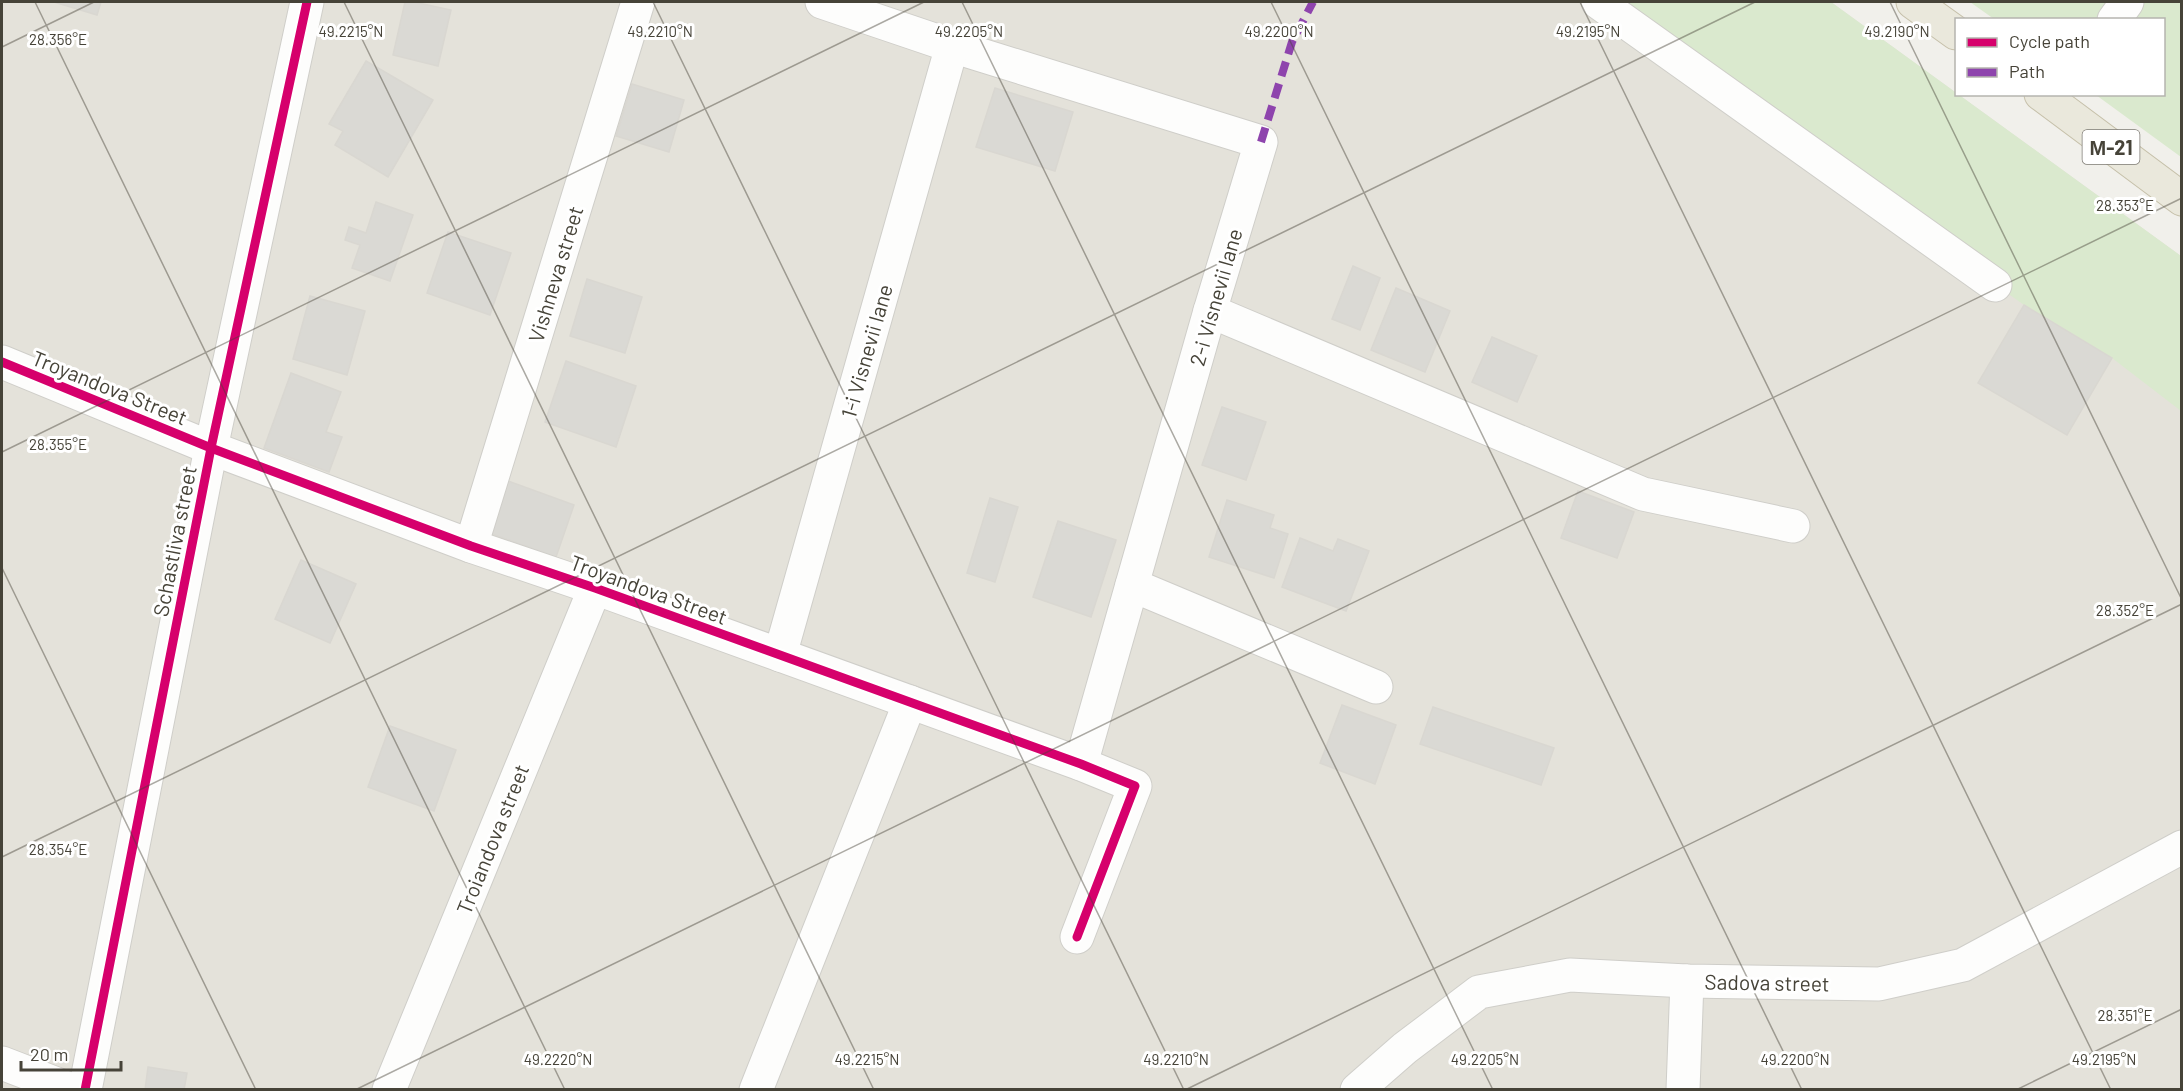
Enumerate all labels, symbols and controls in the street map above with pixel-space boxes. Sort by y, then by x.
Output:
legend [1955,18,2165,96]
text: 49.2215°N [319,22,383,40]
text: 49.2210°N [627,22,693,40]
text: 49.2205°N [935,22,1003,40]
text: 49.2200°N [1244,22,1314,40]
text: 49.2195°N [1556,22,1620,40]
text: 49.2190°N [1864,22,1930,40]
text: 28.356°E [29,30,87,48]
text: Cycle path [2009,30,2090,52]
text: Path [2009,60,2045,82]
road number: М-21 [2082,130,2140,164]
text: 28.353°E [2096,196,2154,214]
street label: Vishneva street [522,203,588,345]
street label: 2-i Visnevii lane [1183,225,1247,369]
street label: 1-i Visnevii lane [835,281,897,421]
street label: Troyandova Street [29,344,191,430]
text: 28.355°E [29,435,87,453]
street label: Schastliva street [147,464,201,618]
street label: Troyandova Street [567,549,731,629]
text: 28.352°E [2096,601,2154,619]
street label: Troiandova street [451,760,533,918]
text: 28.354°E [29,840,87,858]
street label: Sadova street [1704,968,1830,996]
text: 28.351°E [2097,1006,2153,1024]
scale bar [21,1034,122,1072]
text: 20 m [30,1043,68,1065]
text: 49.2220°N [524,1050,592,1068]
text: 49.2215°N [835,1050,899,1068]
text: 49.2210°N [1143,1050,1209,1068]
text: 49.2205°N [1451,1050,1519,1068]
text: 49.2200°N [1760,1050,1830,1068]
text: 49.2195°N [2072,1050,2136,1068]

